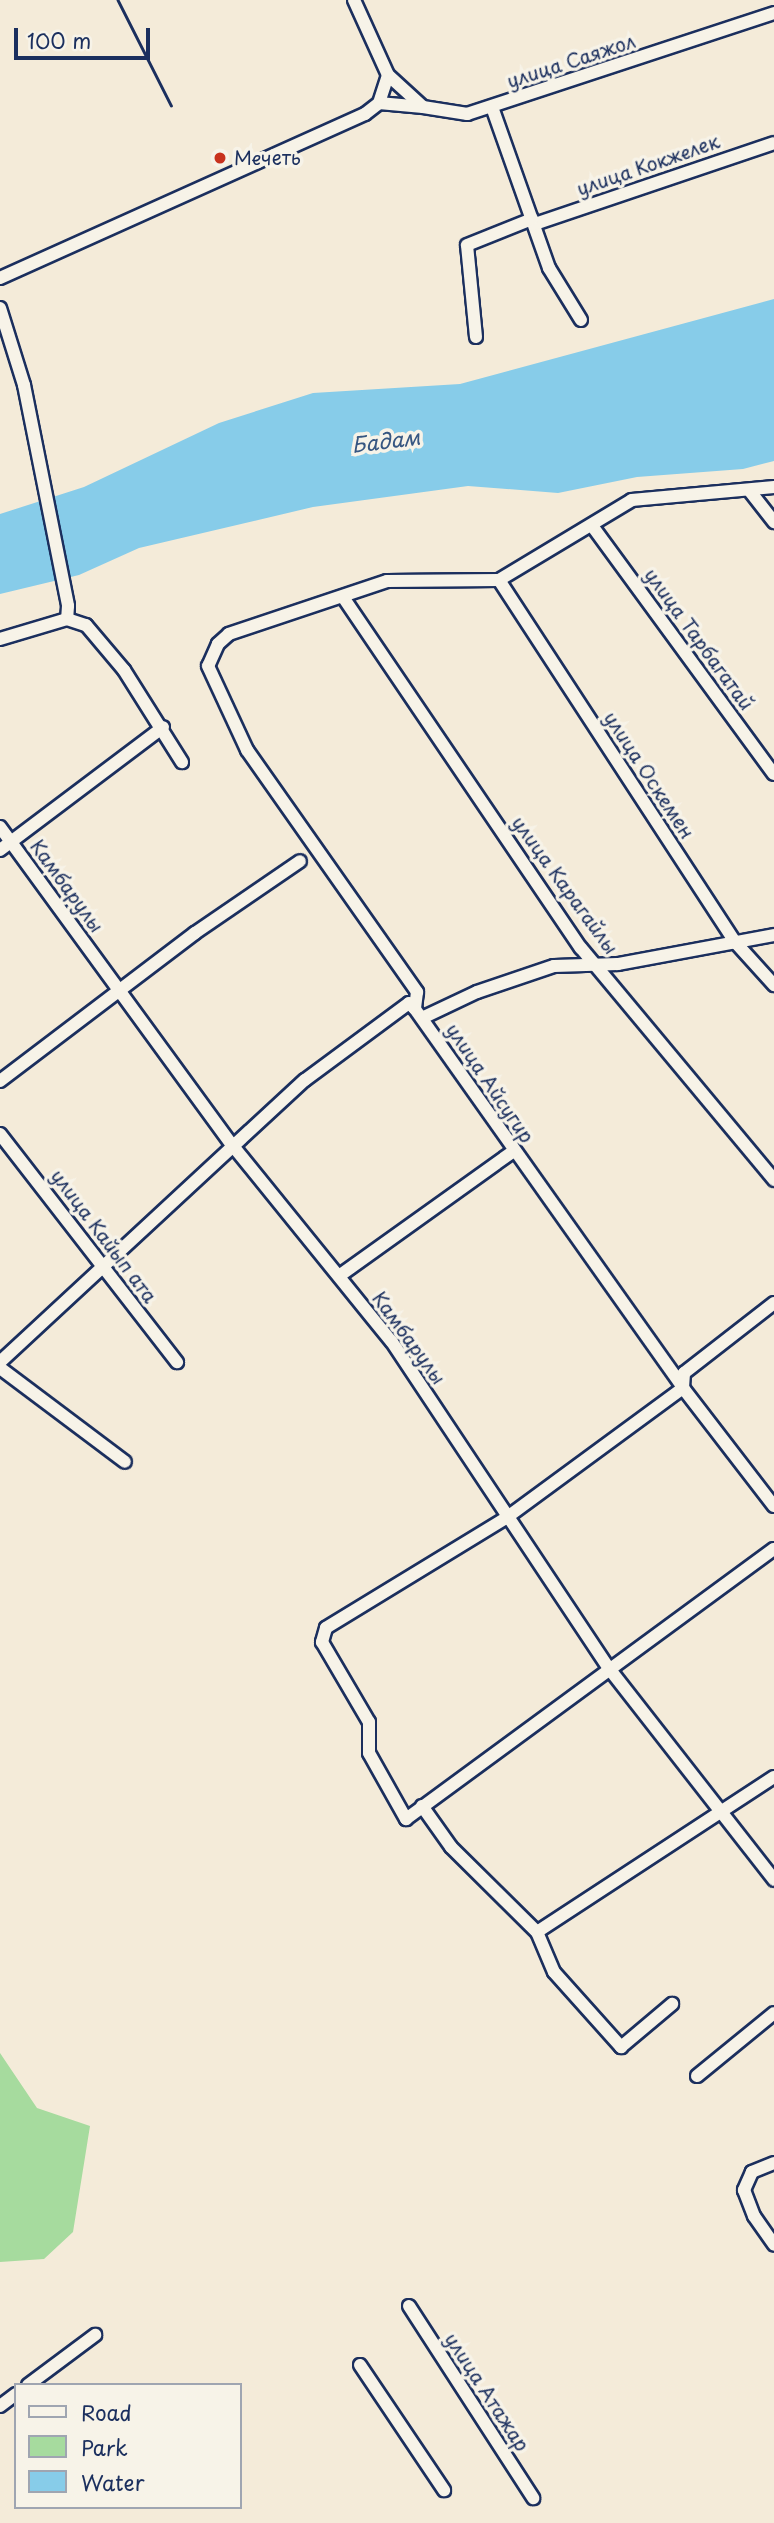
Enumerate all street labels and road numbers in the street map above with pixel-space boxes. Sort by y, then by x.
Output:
street label: улица Саяжол [503,29,639,93]
street label: улица Кокжелек [573,130,723,200]
street label: улица Тарбагатай [640,563,758,715]
street label: улица Оскемен [599,707,699,843]
street label: улица Карагайлы [507,811,623,959]
street label: Камбарулы [26,835,108,937]
street label: улица Айсугир [441,1018,539,1148]
street label: улица Кайып ата [46,1164,162,1308]
street label: Камбарулы [368,1287,450,1389]
street label: улица Атажар [440,2328,534,2456]

